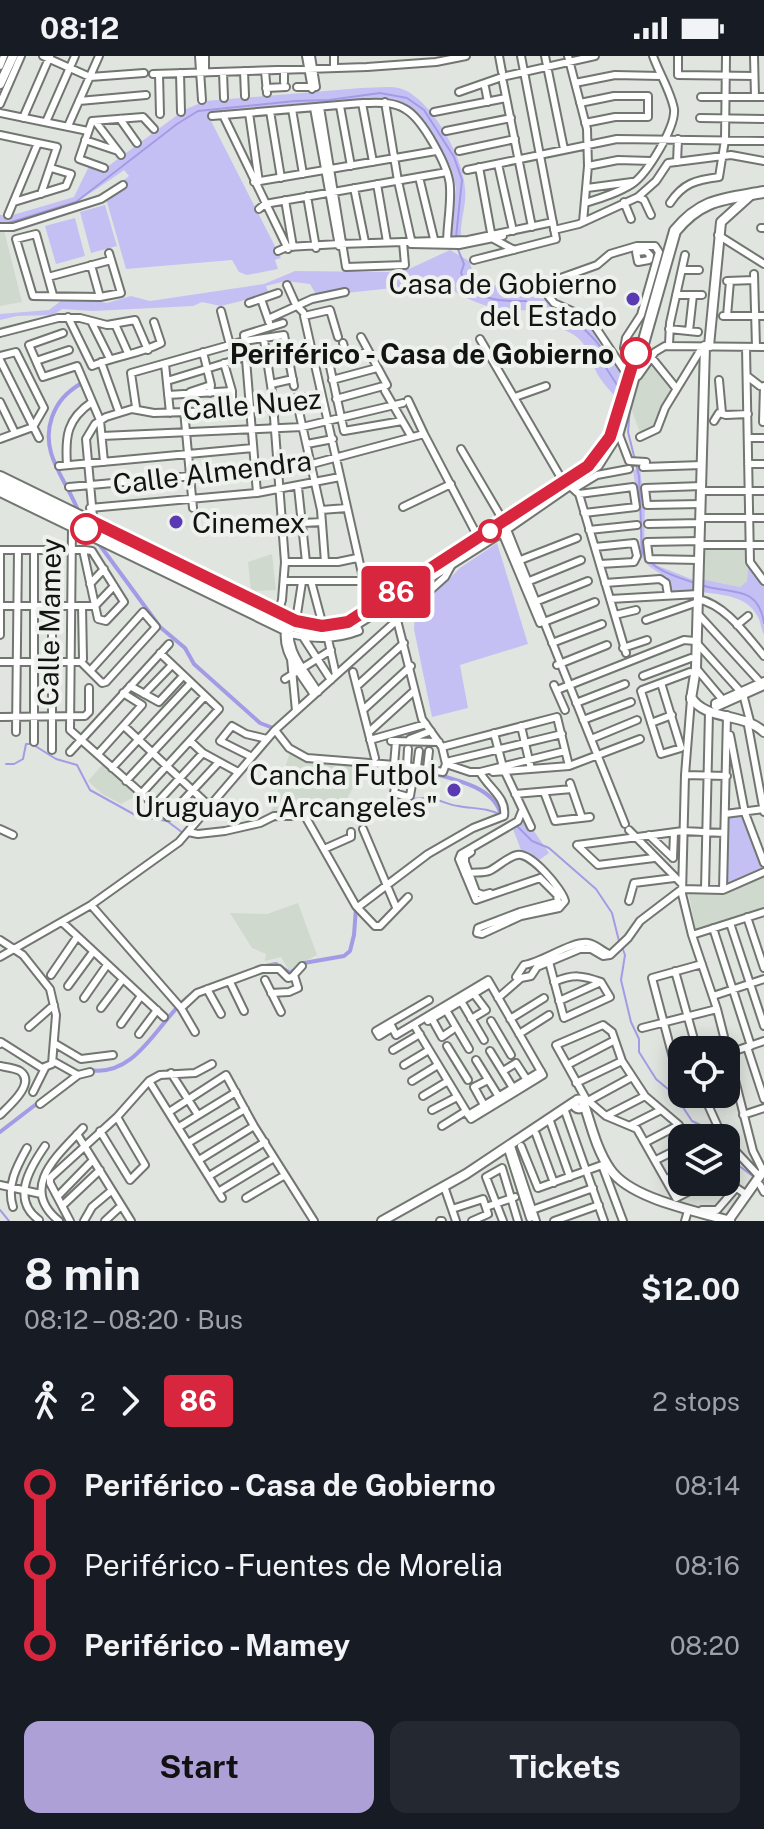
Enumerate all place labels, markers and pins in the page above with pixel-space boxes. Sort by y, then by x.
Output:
place label: Casa de Gobierno del Estado [388,267,617,332]
marker: Casa de Gobierno del Estado [624,290,642,308]
place label: Periférico - Casa de Gobierno [230,337,614,370]
marker: Periférico - Casa de Gobierno [621,338,651,368]
place label: Cinemex [192,506,305,539]
marker: Cinemex [167,513,185,531]
unlabelled marker [71,514,101,544]
unlabelled marker [479,520,501,542]
place label: Cancha Futbol Uruguayo "Arcangeles" [134,758,438,823]
marker: Cancha Futbol Uruguayo "Arcangeles" [445,781,463,799]

